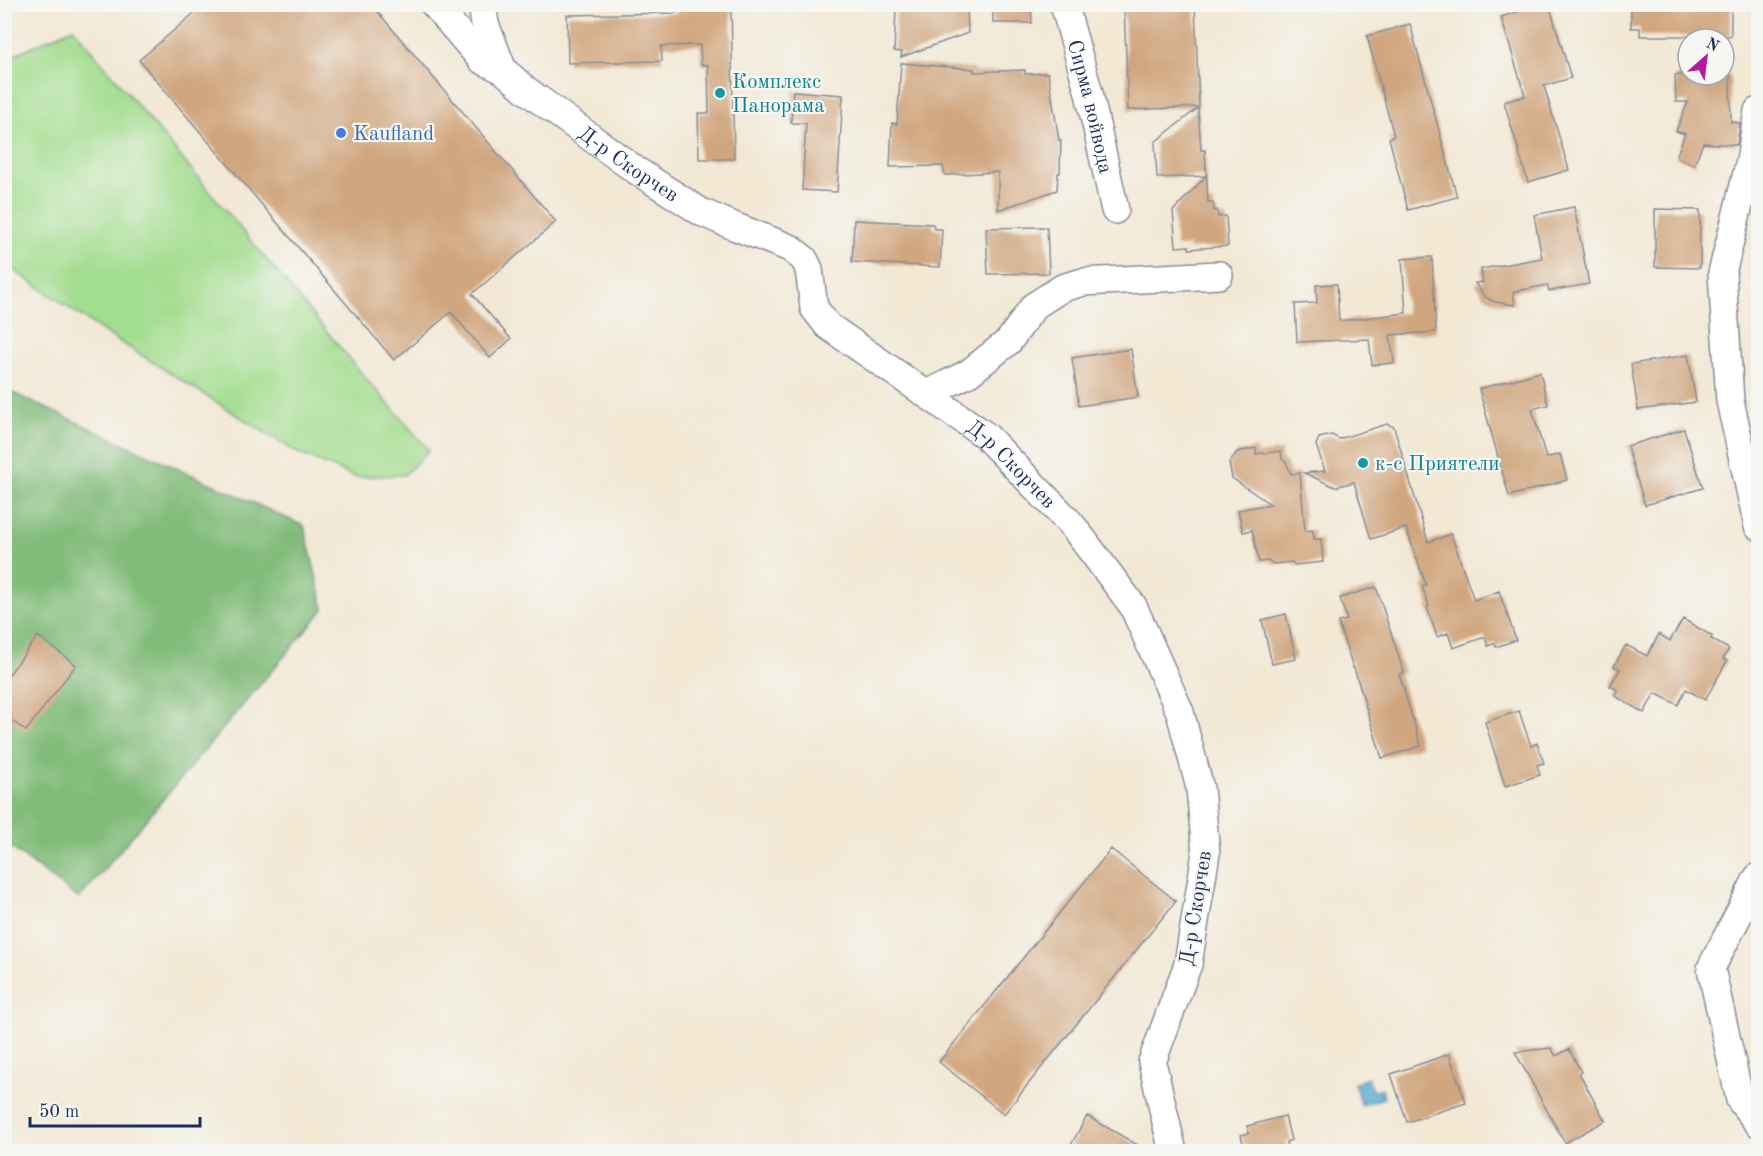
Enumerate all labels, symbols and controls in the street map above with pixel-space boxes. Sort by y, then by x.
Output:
north arrow [1676,27,1736,87]
text: N [1703,36,1722,56]
street label: Сирма войвода [1063,38,1116,176]
place label: Комплекс Панорама [732,72,825,117]
marker: Комплекс Панорама [713,86,727,100]
street label: Д-р Скорчев [574,123,682,207]
place label: Kaufland [353,124,434,145]
marker: Kaufland [334,126,348,140]
street label: Д-р Скорчев [962,417,1059,513]
place label: к-с Приятели [1375,454,1499,475]
marker: к-с Приятели [1356,456,1370,470]
street label: Д-р Скорчев [1177,849,1216,967]
scale bar [30,1090,200,1128]
text: 50 m [39,1103,79,1121]

